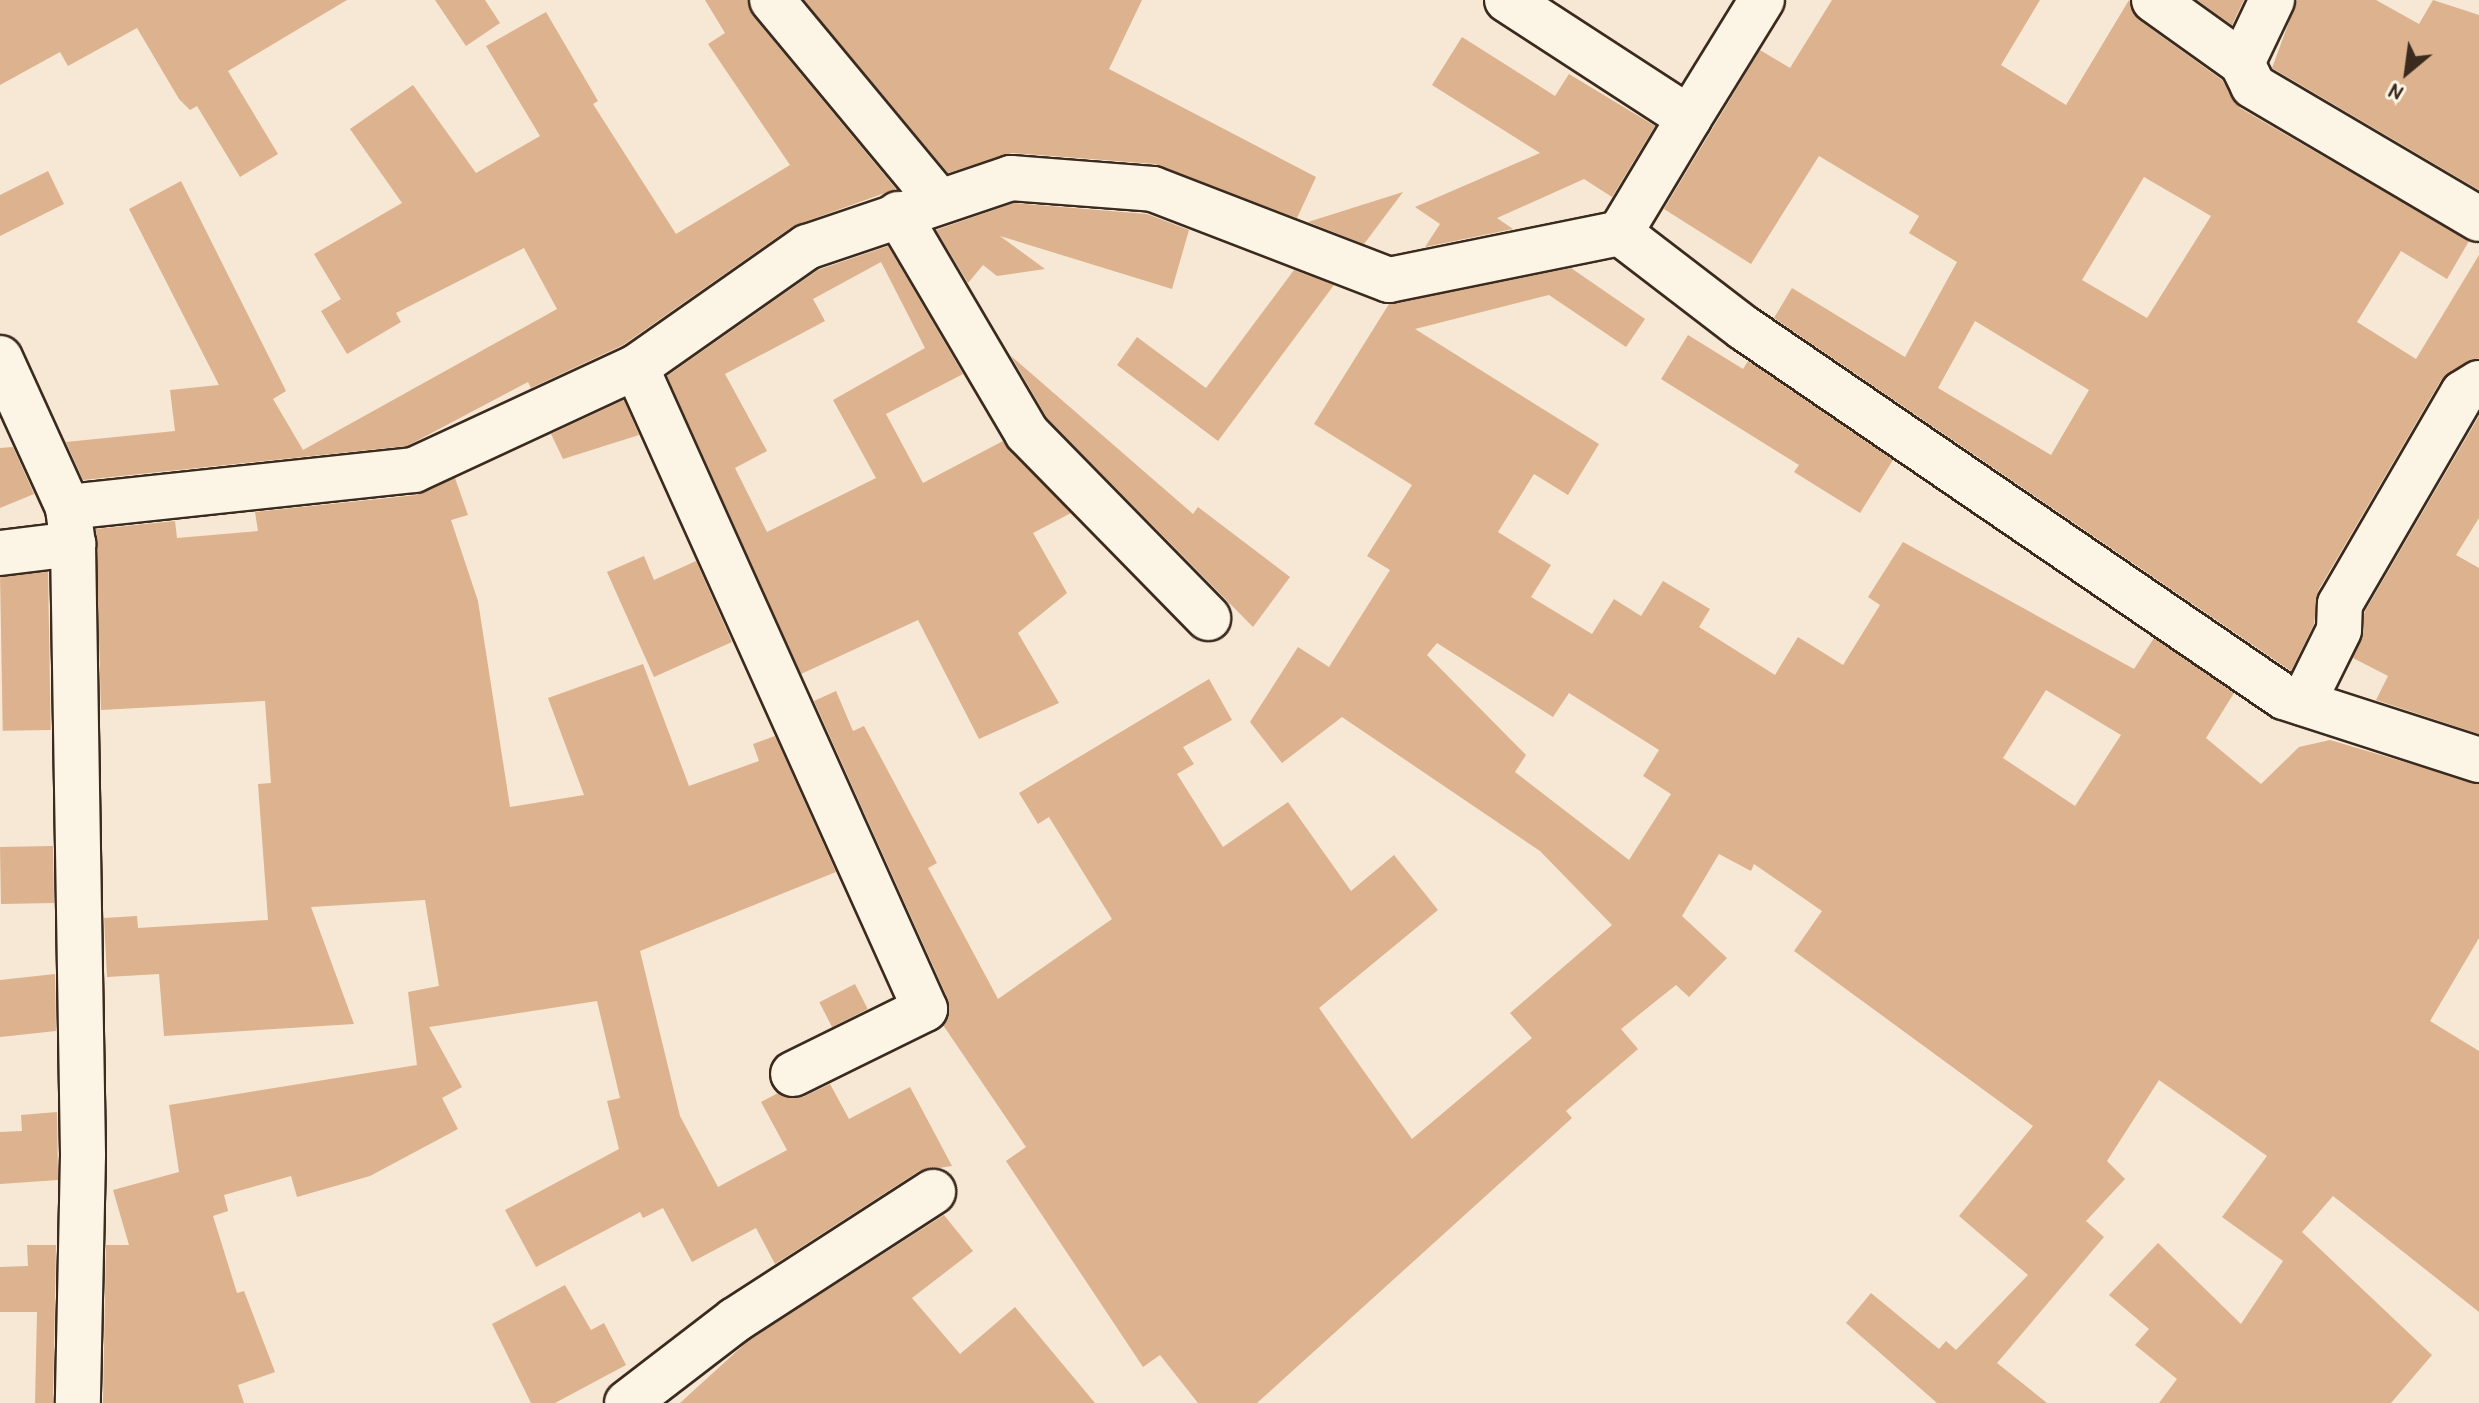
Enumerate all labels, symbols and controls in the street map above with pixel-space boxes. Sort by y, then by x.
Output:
north arrow [2367,32,2447,112]
text: N [2383,77,2408,109]

